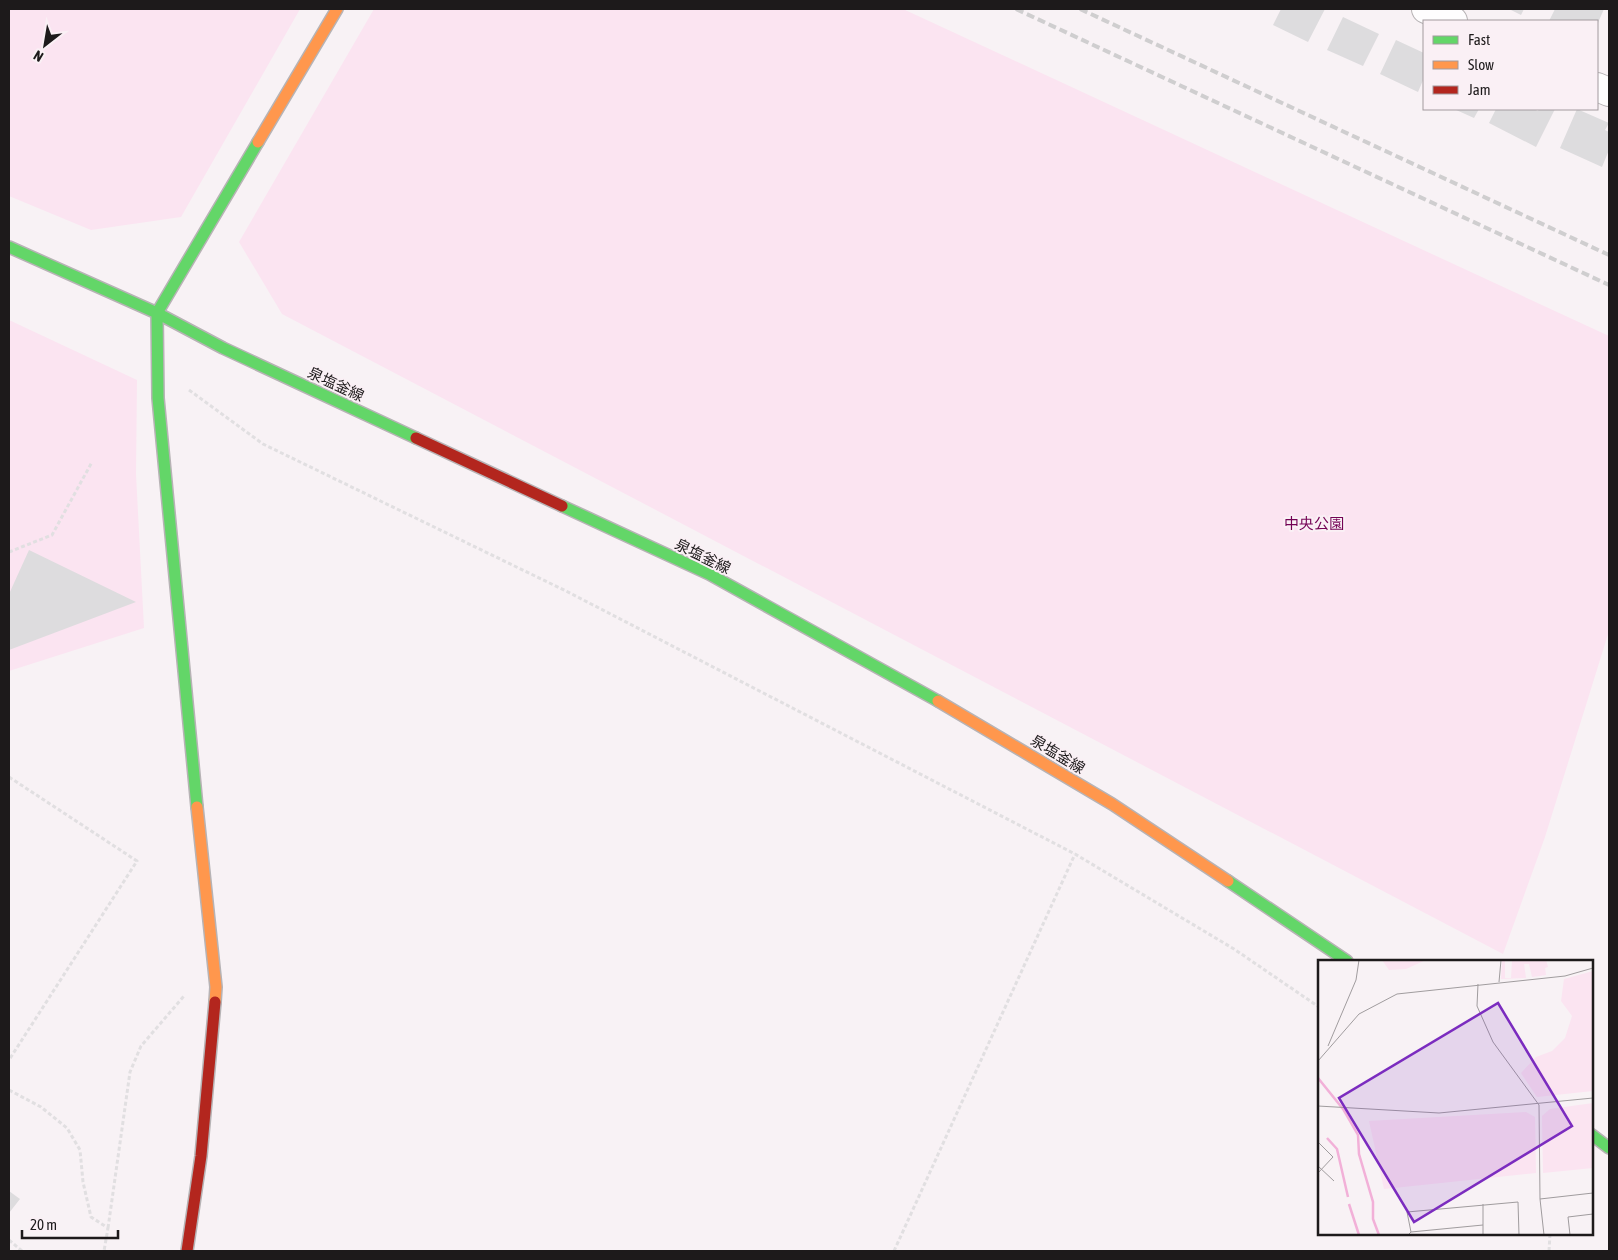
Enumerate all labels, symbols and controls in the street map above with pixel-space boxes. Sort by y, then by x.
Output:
north arrow [20,20,70,70]
legend [1423,20,1598,110]
text: Fast [1468,31,1490,48]
text: N [31,47,46,65]
text: Slow [1468,56,1494,73]
text: Jam [1468,81,1491,98]
street label: 泉塩釜線 [305,364,367,404]
park label: 中央公園 [1284,515,1344,532]
street label: 泉塩釜線 [672,535,734,577]
street label: 泉塩釜線 [1028,731,1088,777]
inset map [1318,960,1593,1235]
scale bar [22,1208,119,1240]
text: 20 m [30,1216,57,1233]

